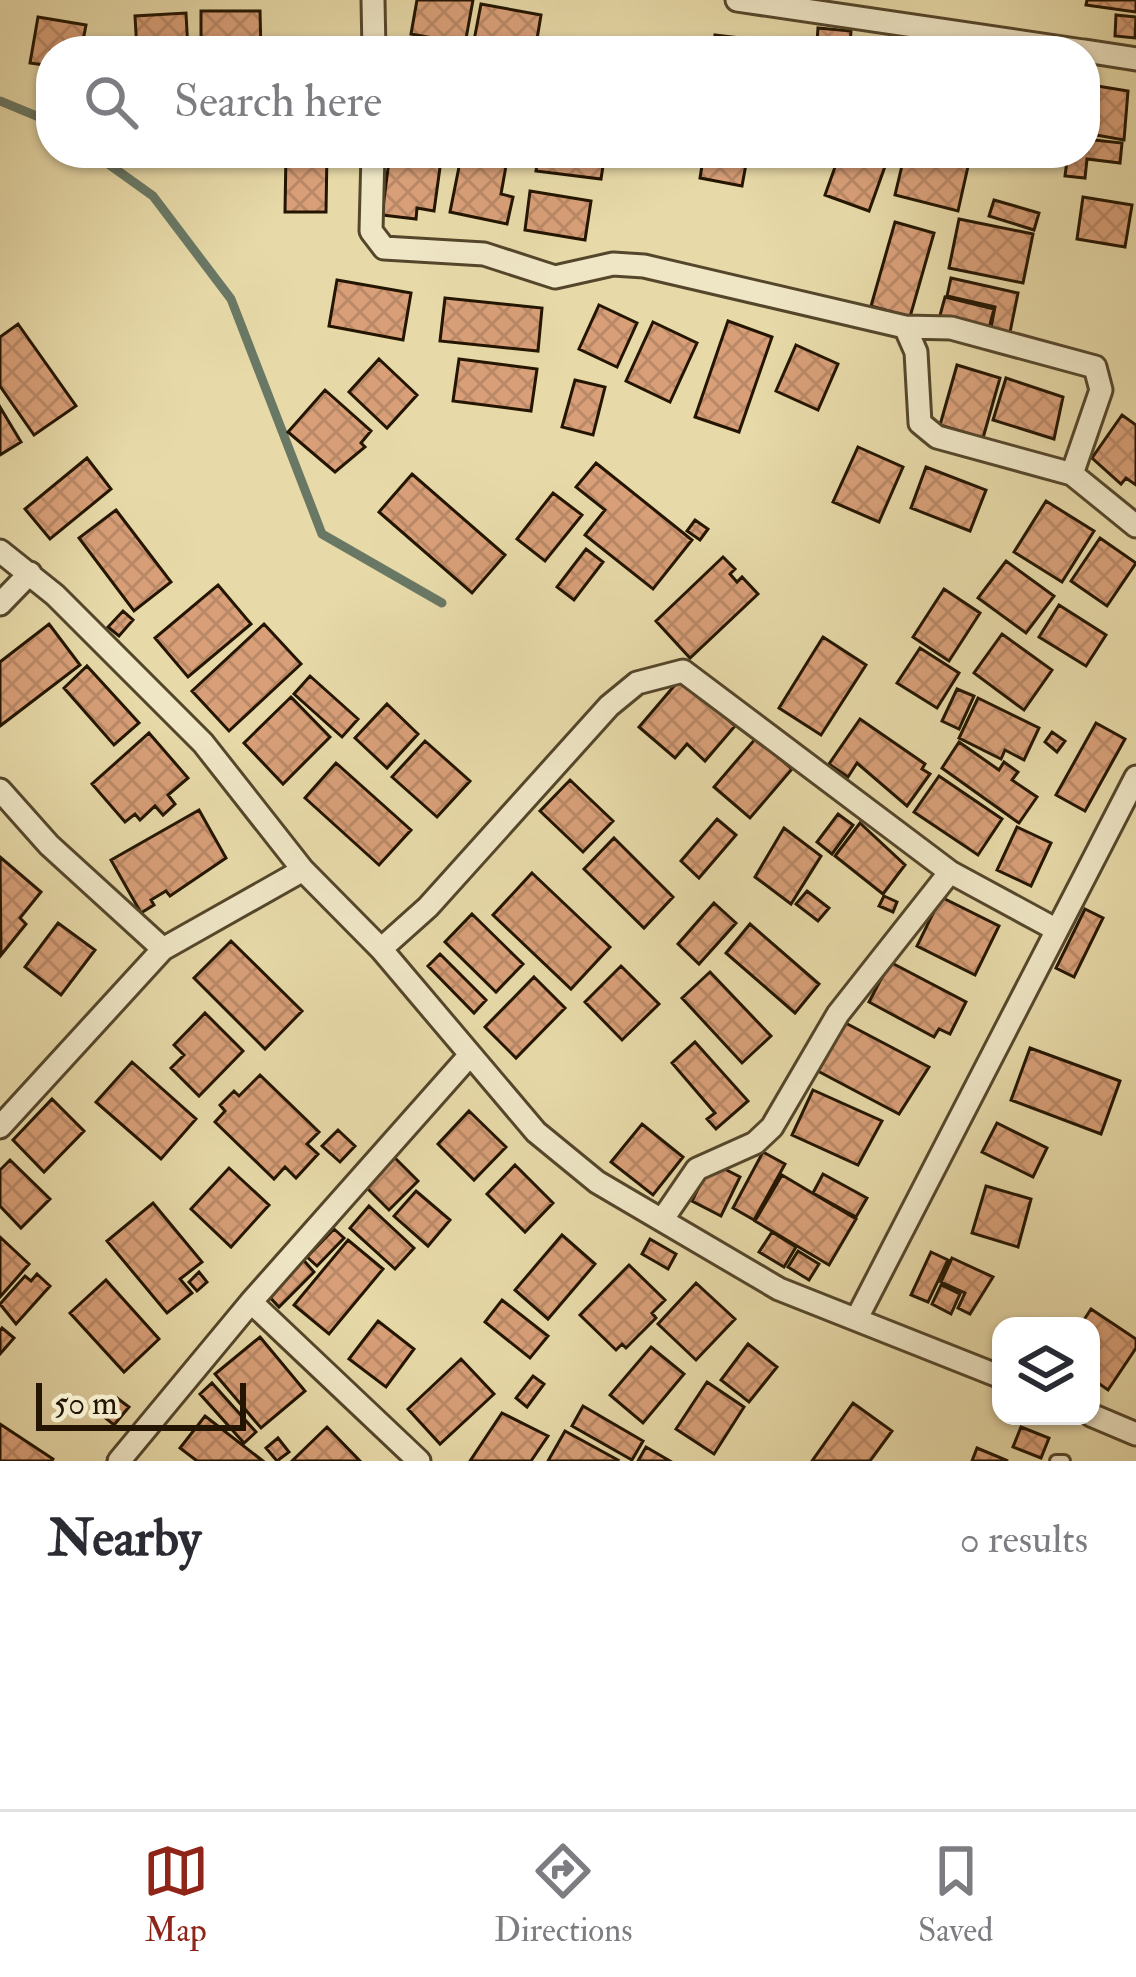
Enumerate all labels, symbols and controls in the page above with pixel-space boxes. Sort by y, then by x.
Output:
search box [36,36,1100,168]
icon: search [78,69,144,135]
text: Search here [174,74,382,130]
map controls [992,1317,1100,1425]
button: layers [992,1317,1100,1425]
scale bar [36,1377,246,1430]
text: 50 m [54,1383,118,1424]
text: Nearby [48,1507,201,1571]
text: 0 results [960,1515,1088,1564]
tab: Map [143,1838,209,1951]
tab: Directions [494,1838,633,1951]
tab: Saved [918,1838,993,1951]

